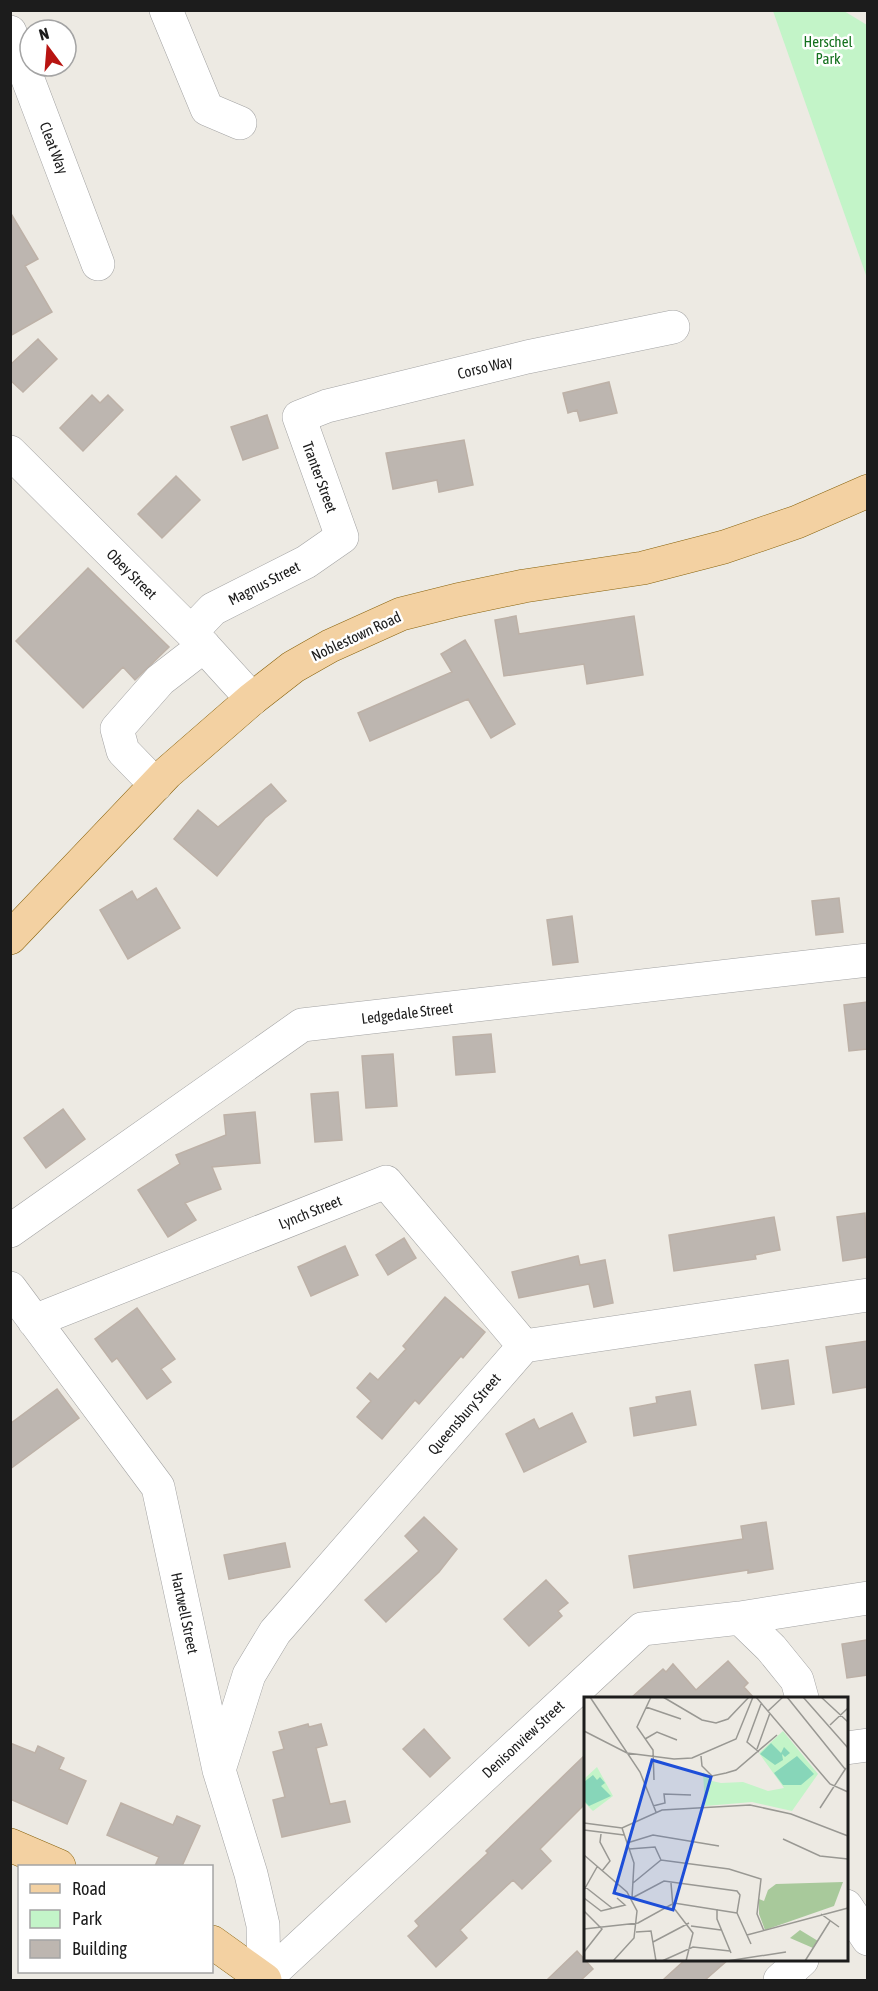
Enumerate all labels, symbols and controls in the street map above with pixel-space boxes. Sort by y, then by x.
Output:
north arrow [18,18,78,78]
text: N [37,24,51,44]
park label: Herschel Park [804,33,852,67]
street label: Cleat Way [36,120,72,176]
street label: Corso Way [456,352,514,382]
street label: Tranter Street [299,439,341,515]
street label: Obey Street [103,545,161,603]
street label: Magnus Street [225,558,303,608]
street label: Noblestown Road [308,608,404,664]
street label: Ledgedale Street [360,999,454,1027]
street label: Lynch Street [276,1192,344,1232]
street label: Queensbury Street [424,1370,504,1458]
street label: Hartwell Street [168,1571,202,1655]
street label: Denisonview Street [479,1697,567,1781]
inset map [584,1697,848,1961]
legend [18,1865,213,1973]
text: Road [72,1878,106,1899]
text: Park [72,1908,102,1929]
text: Building [72,1938,127,1959]

